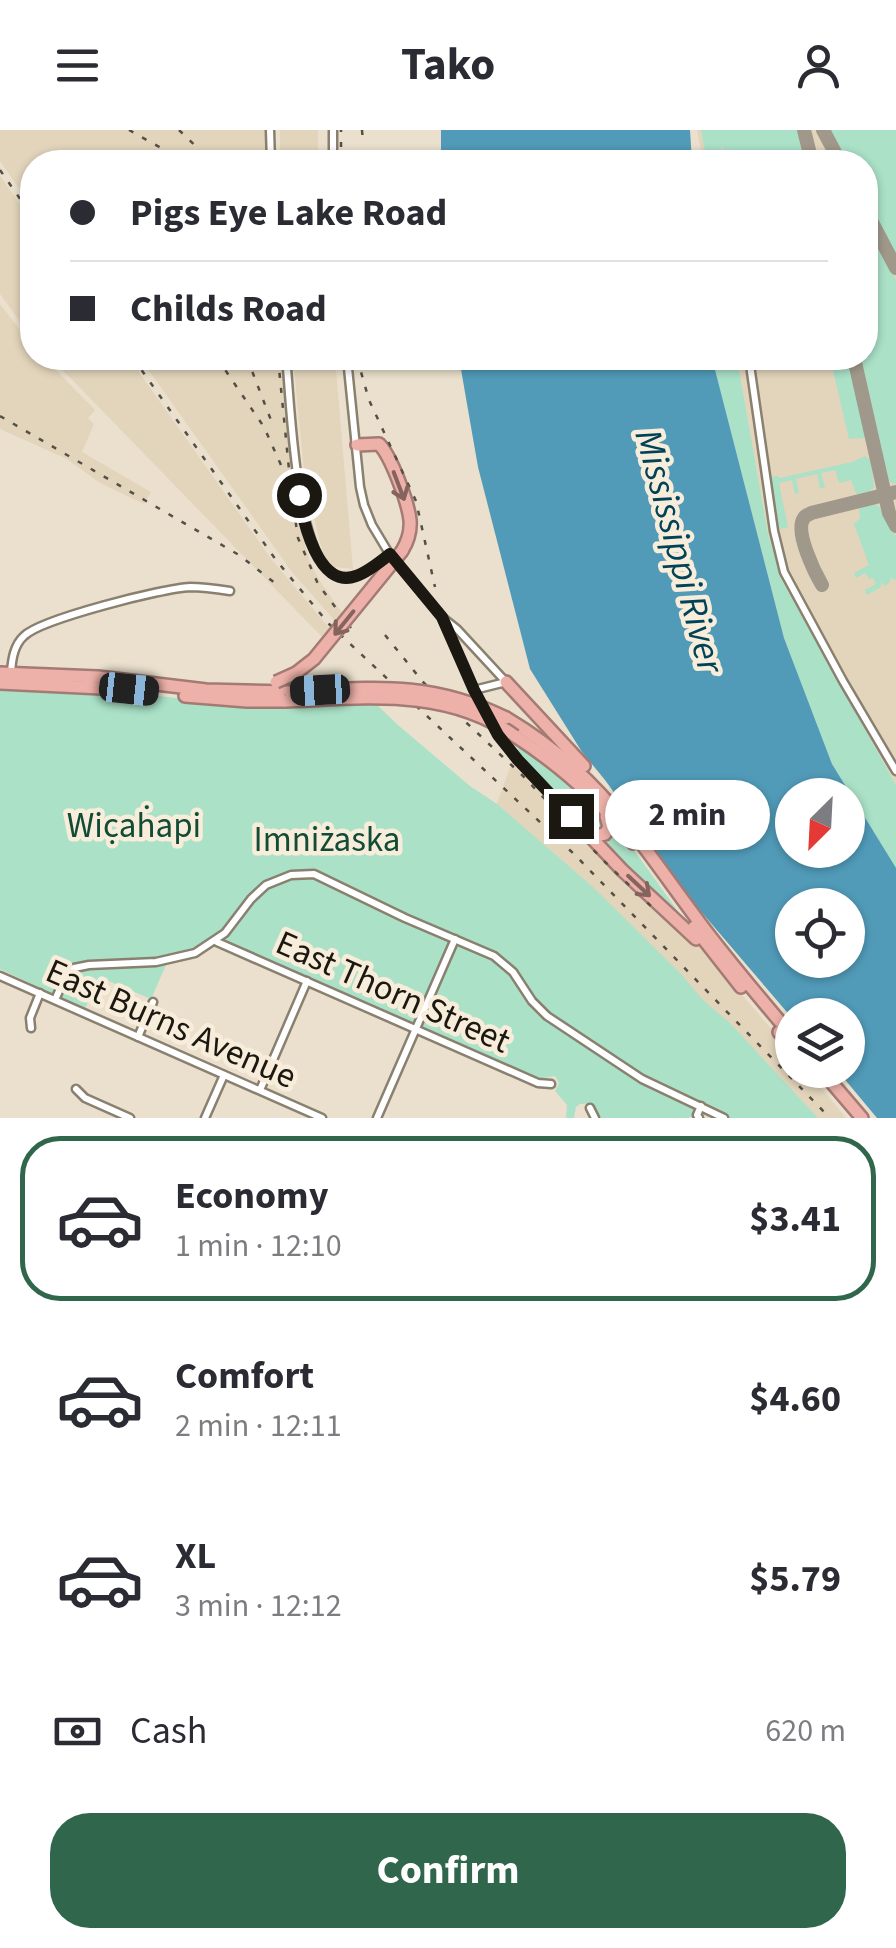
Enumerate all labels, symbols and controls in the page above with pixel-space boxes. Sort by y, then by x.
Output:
text: Tako [401,33,495,97]
icon: menu [50,38,105,93]
icon: person [791,38,846,93]
text: Pigs Eye Lake Road [130,186,447,240]
text: Childs Road [130,282,327,336]
water label: Mississippi River [621,423,738,681]
one-way arrow [391,469,409,500]
route start [277,473,322,518]
one-way arrow [333,609,355,635]
car [98,671,160,707]
car [289,673,351,707]
north arrow [775,778,865,868]
map controls [775,778,865,1088]
callout: 2 min [606,781,771,851]
text: 2 min [649,792,726,838]
route end [549,794,594,839]
park label: Wic̣aḣapi [67,801,201,851]
park label: Imniżaska [254,815,400,865]
one-way arrow [626,874,651,897]
button: locate [775,888,865,978]
street label: East Thorn Street [268,918,518,1066]
street label: East Burns Avenue [38,946,304,1102]
button: layers [775,998,865,1088]
text: Economy [175,1169,328,1223]
icon: car [55,1174,145,1264]
text: $3.41 [749,1192,841,1246]
text: 1 min · 12:10 [175,1223,342,1269]
text: Comfort [175,1349,314,1403]
icon: car [55,1354,145,1444]
text: $4.60 [749,1372,841,1426]
text: 2 min · 12:11 [175,1403,342,1449]
text: XL [175,1529,216,1583]
icon: car [55,1534,145,1624]
text: $5.79 [749,1552,841,1606]
text: 3 min · 12:12 [175,1583,342,1629]
icon: cash [50,1704,105,1759]
text: Cash [130,1704,207,1758]
text: 620 m [765,1708,846,1754]
button: Confirm [50,1813,846,1928]

